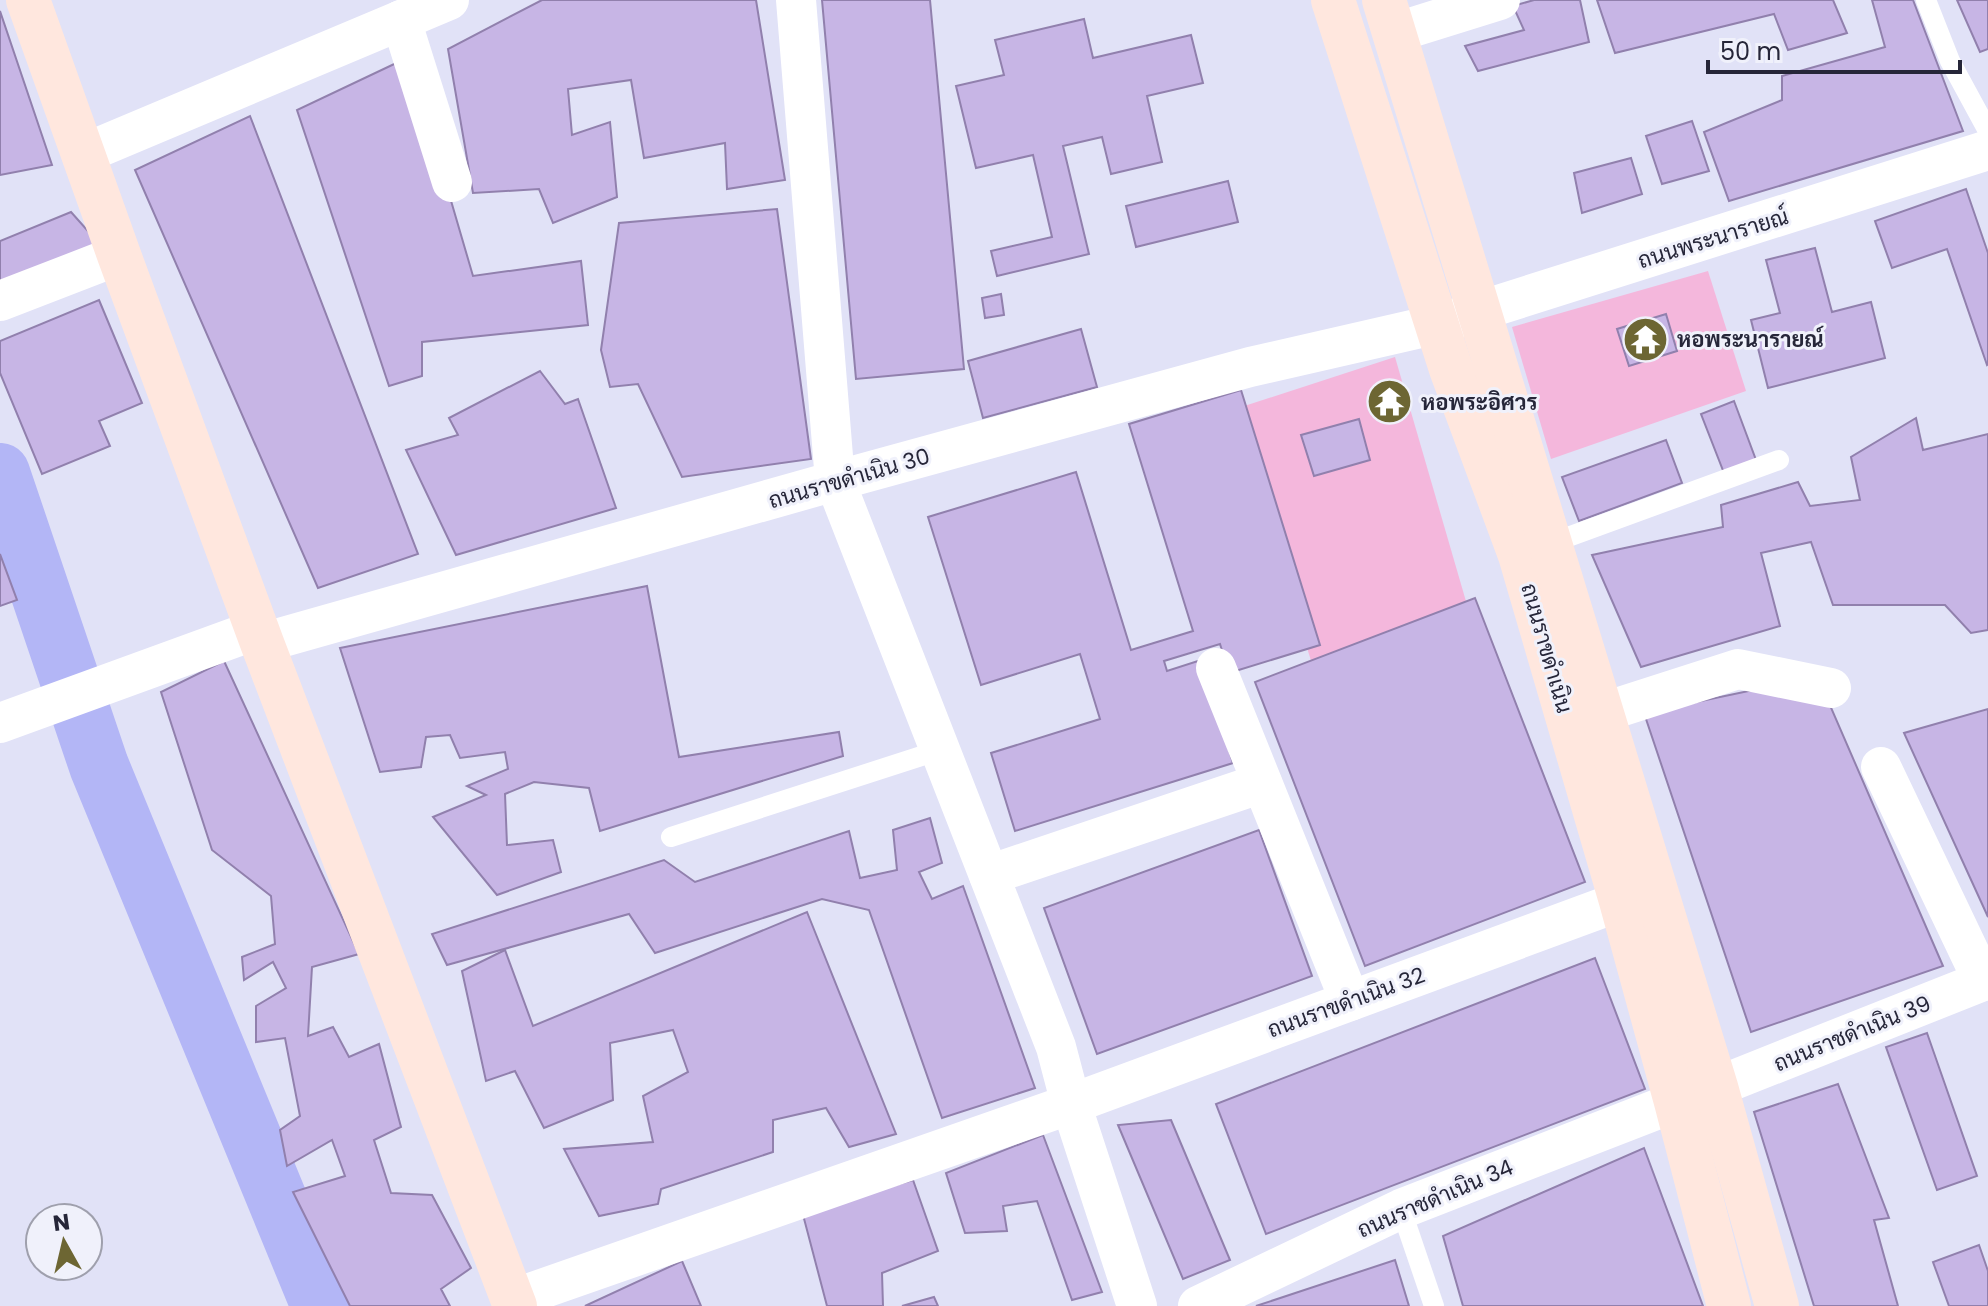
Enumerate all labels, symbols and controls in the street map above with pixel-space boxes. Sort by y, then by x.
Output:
scale bar [1708,24,1960,74]
text: 50 m [1720,35,1781,68]
street label: ถนนพระนารายณ์ [1634,201,1792,276]
temple icon: หอพระนารายณ์ [1622,315,1670,363]
place label: หอพระนารายณ์ [1677,324,1825,355]
temple icon: หอพระอิศวร [1366,378,1414,426]
place label: หอพระอิศวร [1421,387,1537,418]
street label: ถนนราขดำเนิน 30 [765,441,933,516]
street label: ถนนราขดำเนิน [1513,580,1580,717]
street label: ถนนราขดำเนิน 32 [1263,960,1429,1045]
street label: ถนนราชดำเนิน 39 [1769,988,1935,1079]
street label: ถนนราชดำเนิน 34 [1352,1152,1518,1245]
north arrow [24,1202,104,1282]
text: N [51,1206,72,1239]

